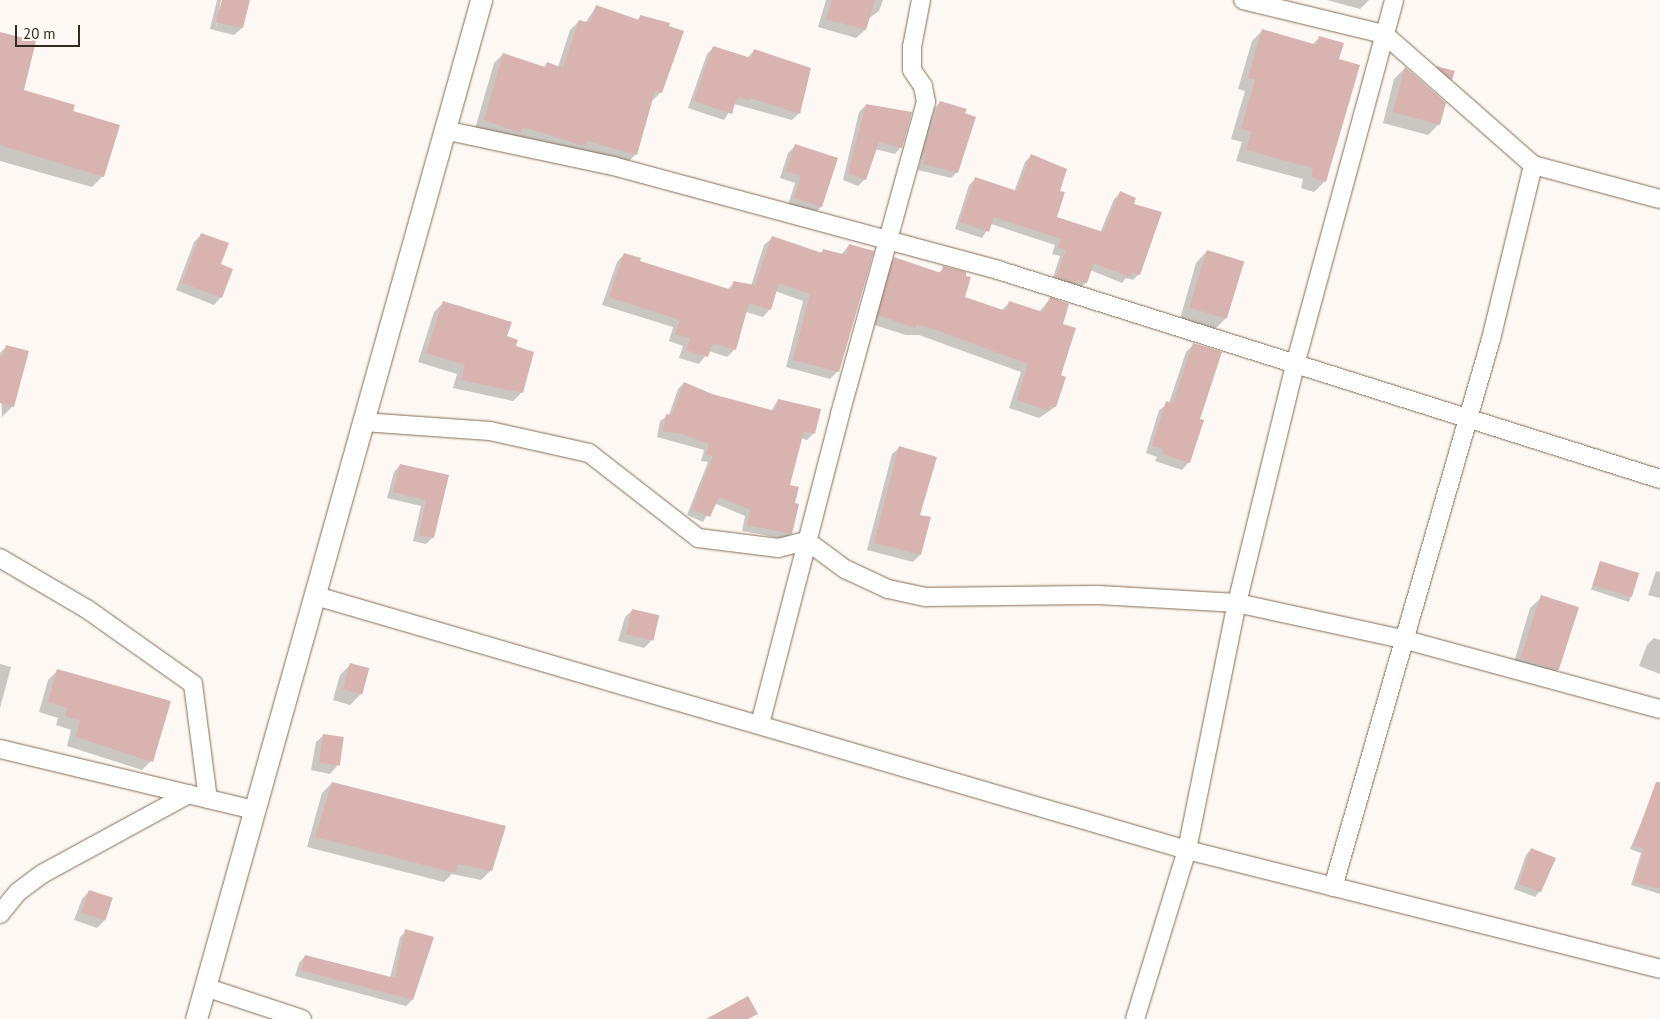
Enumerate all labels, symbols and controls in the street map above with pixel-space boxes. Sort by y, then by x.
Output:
scale bar [18,15,82,47]
text: 20 m [23,24,56,43]

